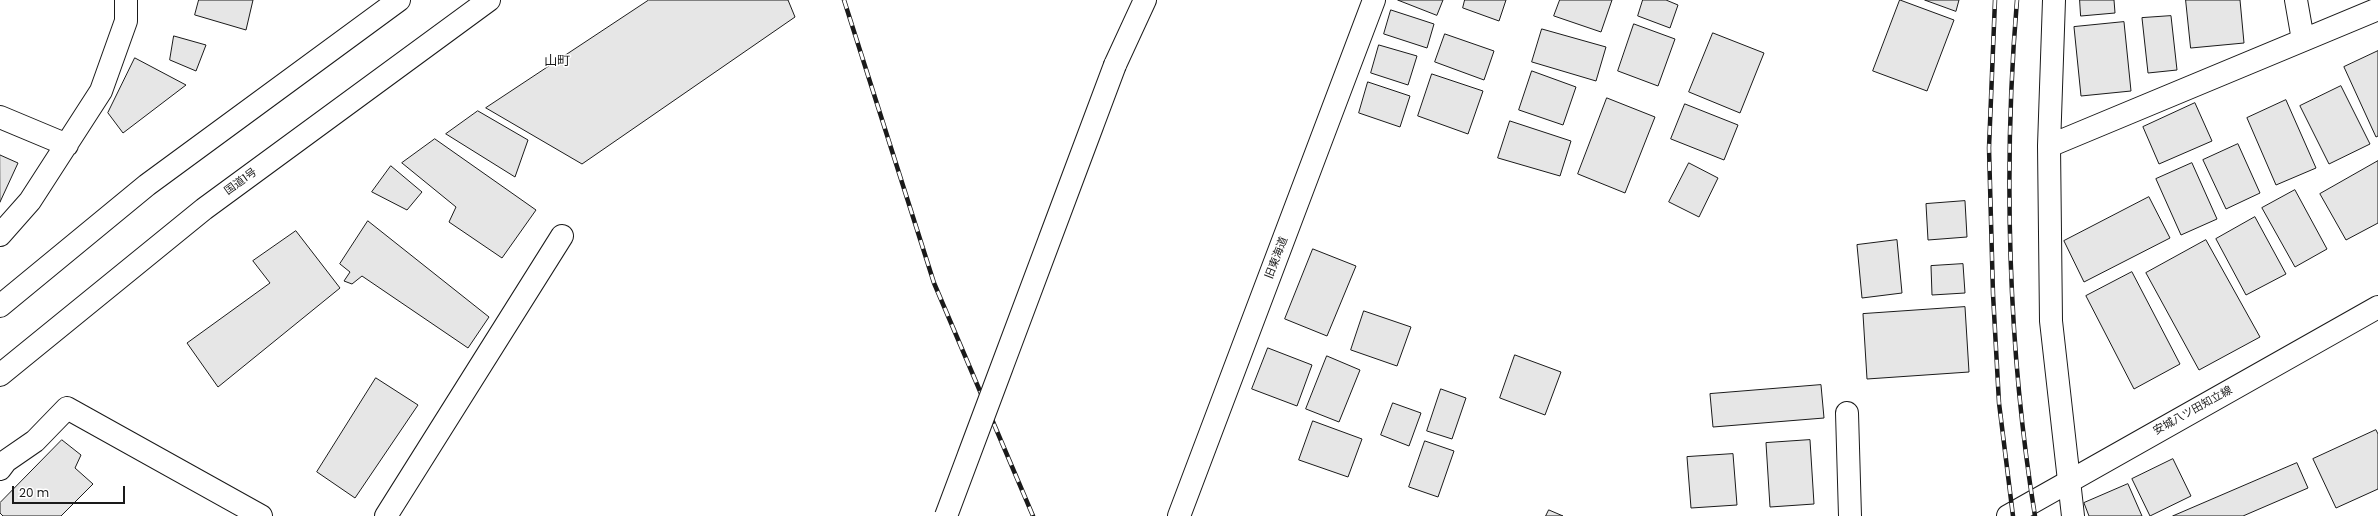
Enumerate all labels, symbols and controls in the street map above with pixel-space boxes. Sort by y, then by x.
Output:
district label: 山町 [544,54,570,70]
street label: 国道1号 [222,166,260,198]
street label: 旧東海道 [1263,235,1291,281]
street label: 安城八ツ田知立線 [2151,384,2235,438]
scale bar [14,478,127,504]
text: 20 m [19,484,49,501]

